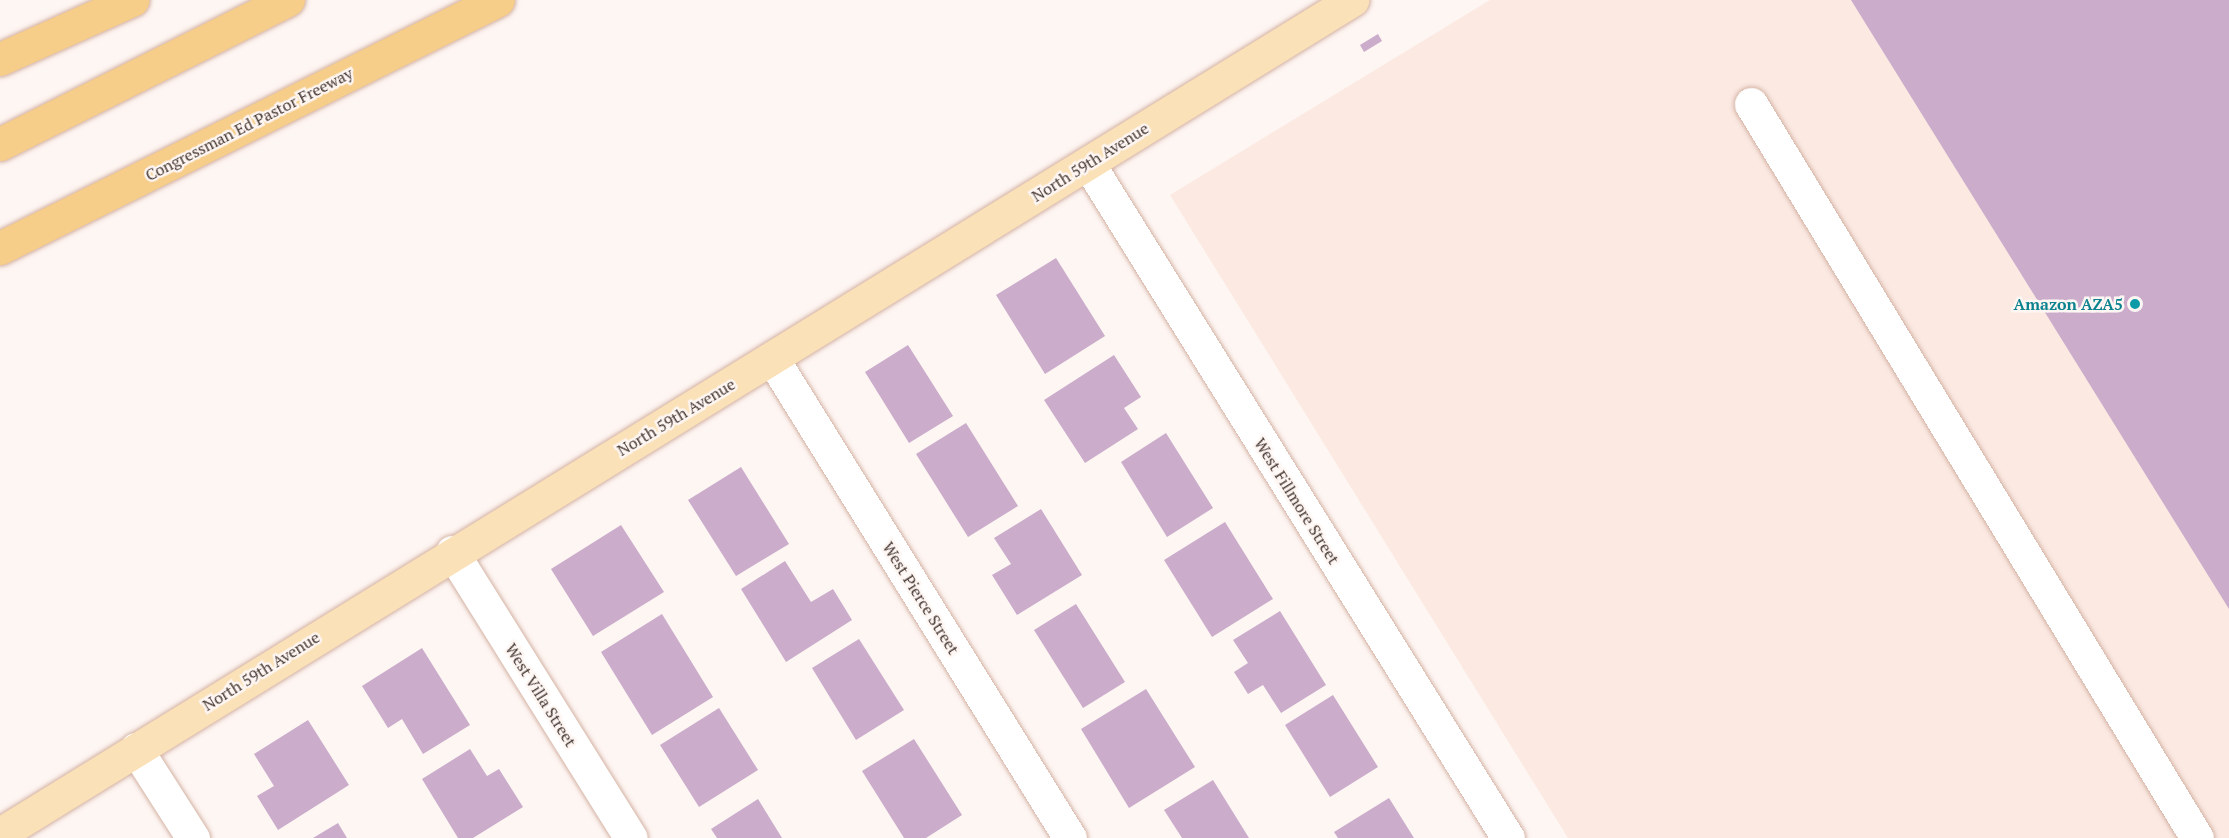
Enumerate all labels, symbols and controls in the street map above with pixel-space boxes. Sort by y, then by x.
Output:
street label: Congressman Ed Pastor Freeway [142,63,356,185]
street label: North 59th Avenue [1028,118,1152,206]
place label: Amazon AZA5 [2013,294,2123,314]
marker: Amazon AZA5 [2128,297,2142,311]
street label: North 59th Avenue [613,374,739,460]
street label: West Fillmore Street [1250,434,1344,568]
street label: West Pierce Street [879,538,963,658]
street label: North 59th Avenue [199,627,323,715]
street label: West Villa Street [501,640,581,750]

